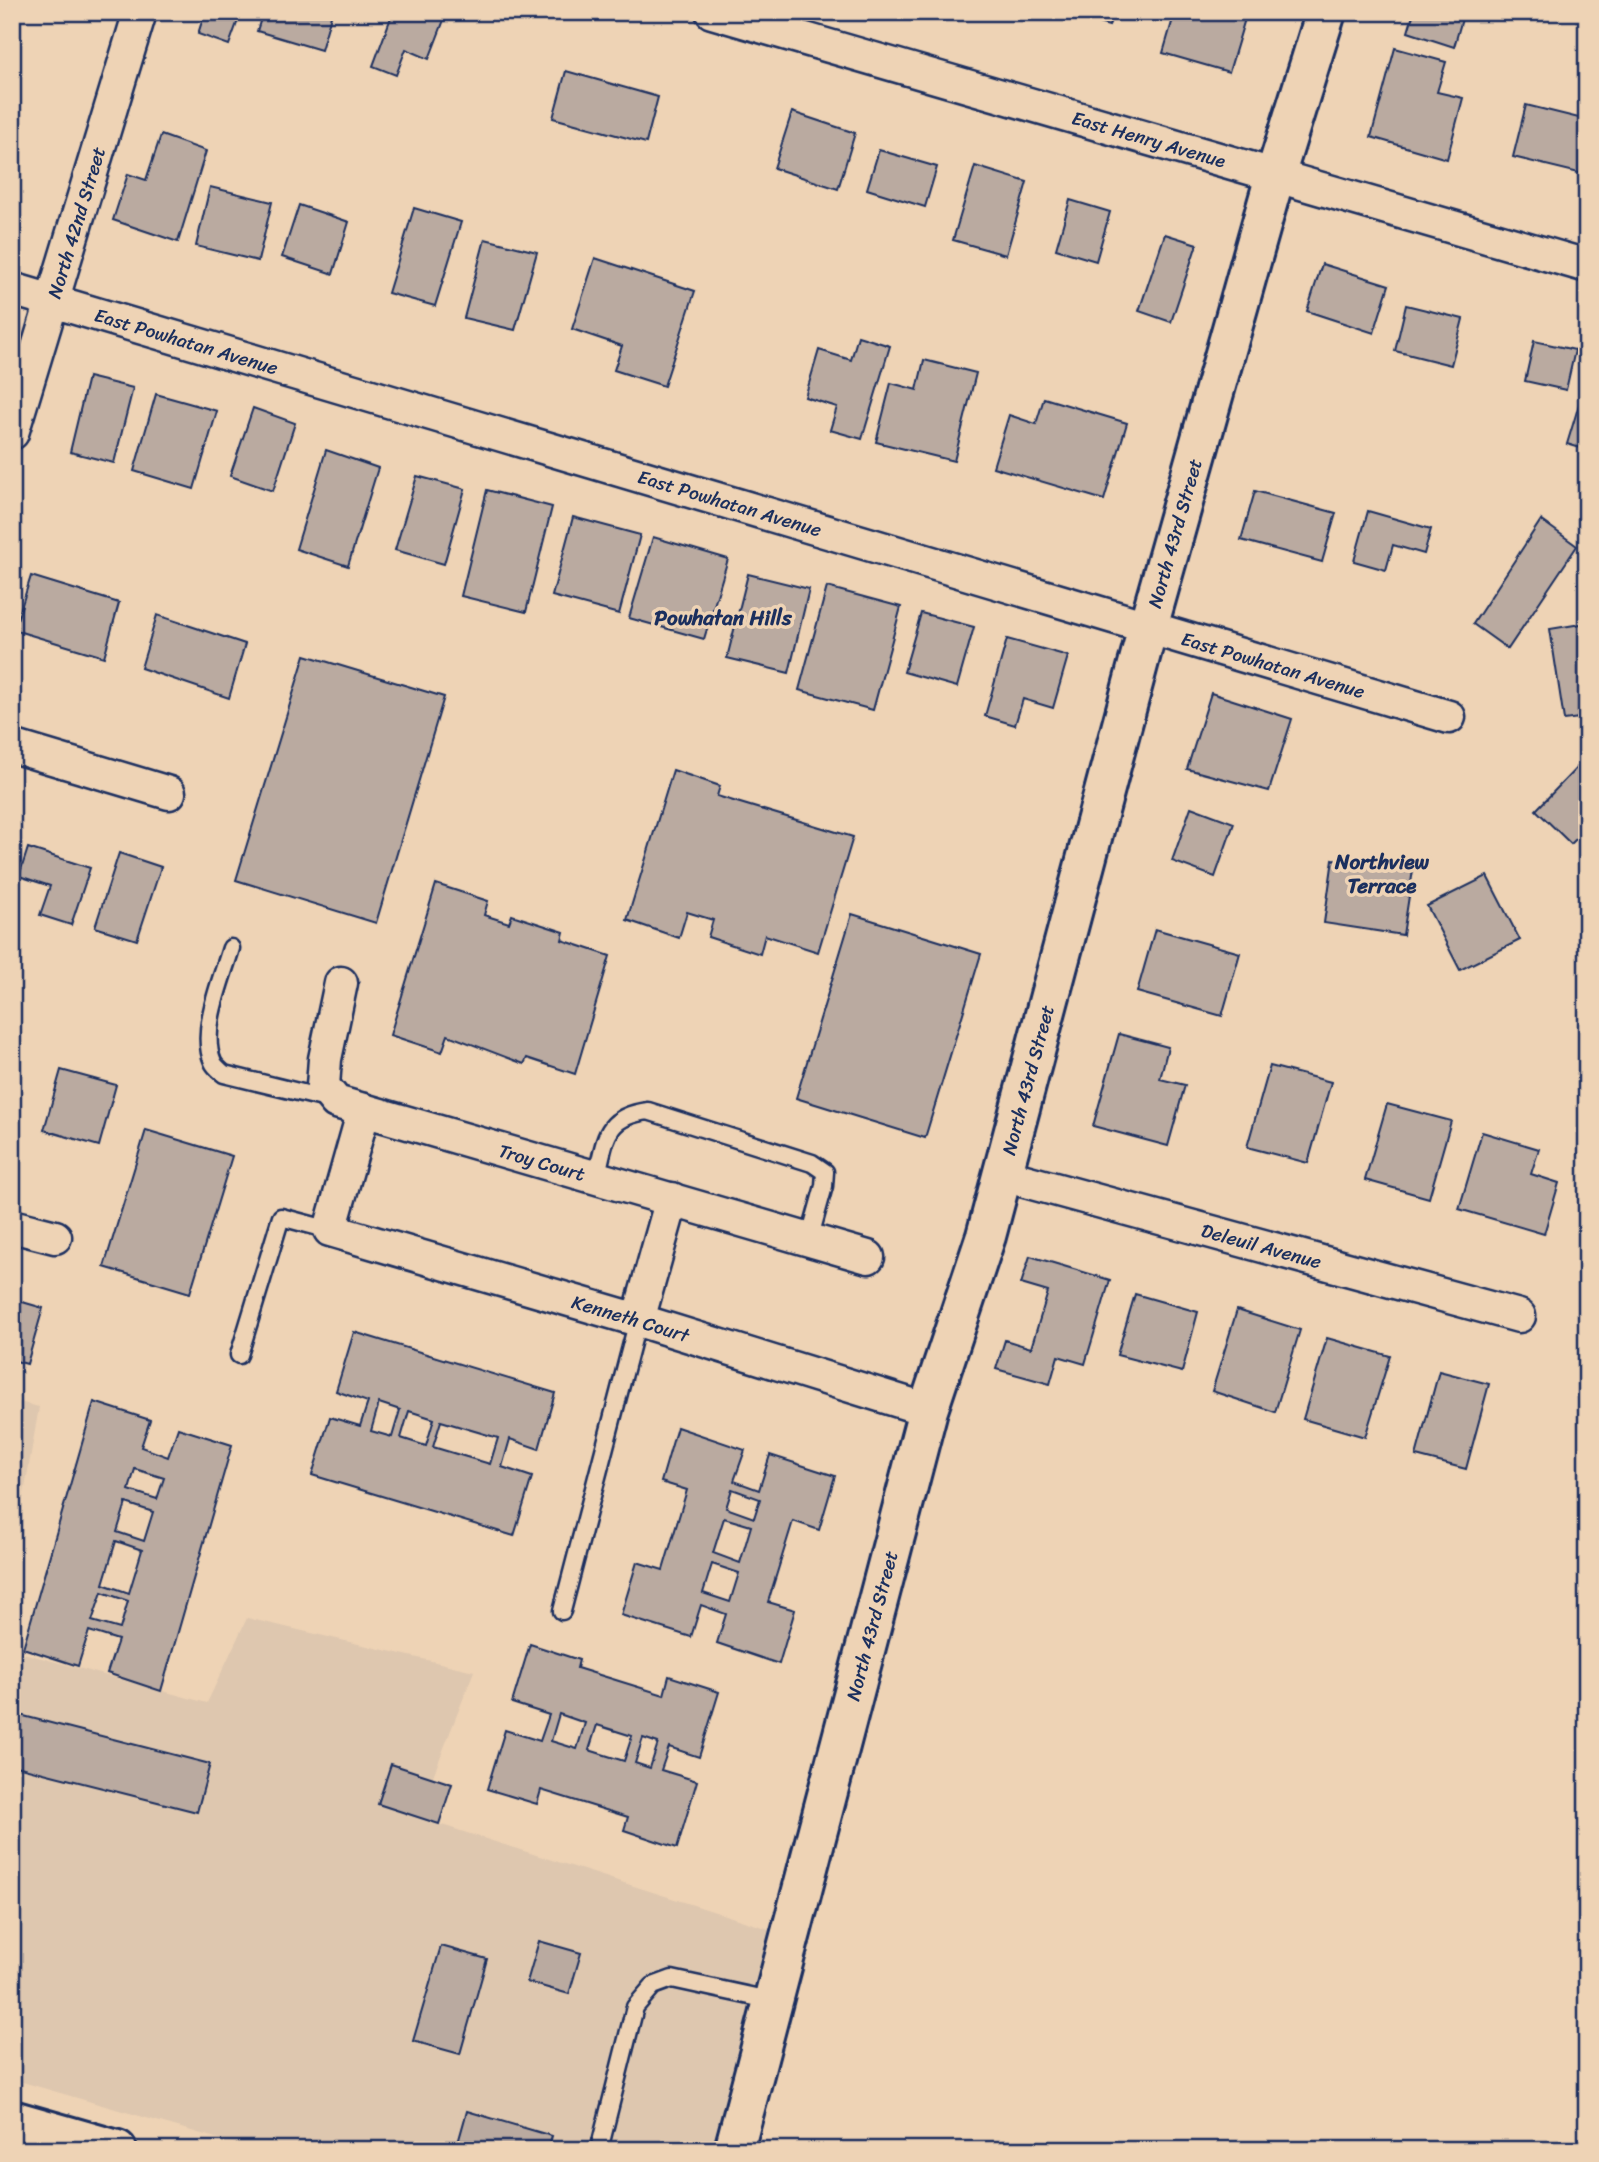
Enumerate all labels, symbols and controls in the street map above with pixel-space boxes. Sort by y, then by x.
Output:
street label: East Henry Avenue [1068,101,1230,177]
street label: North 42nd Street [37,143,115,303]
street label: East Powhatan Avenue [90,298,283,384]
street label: North 43rd Street [1138,455,1211,612]
street label: East Powhatan Avenue [634,460,826,546]
district label: Powhatan Hills [654,599,793,637]
street label: East Powhatan Avenue [1177,622,1369,708]
district label: Northview Terrace [1334,843,1430,905]
street label: North 43rd Street [992,1001,1063,1159]
street label: Troy Court [495,1134,589,1190]
street label: Deleuil Avenue [1198,1213,1326,1278]
street label: Kenneth Court [568,1285,695,1352]
street label: North 43rd Street [836,1547,907,1704]

